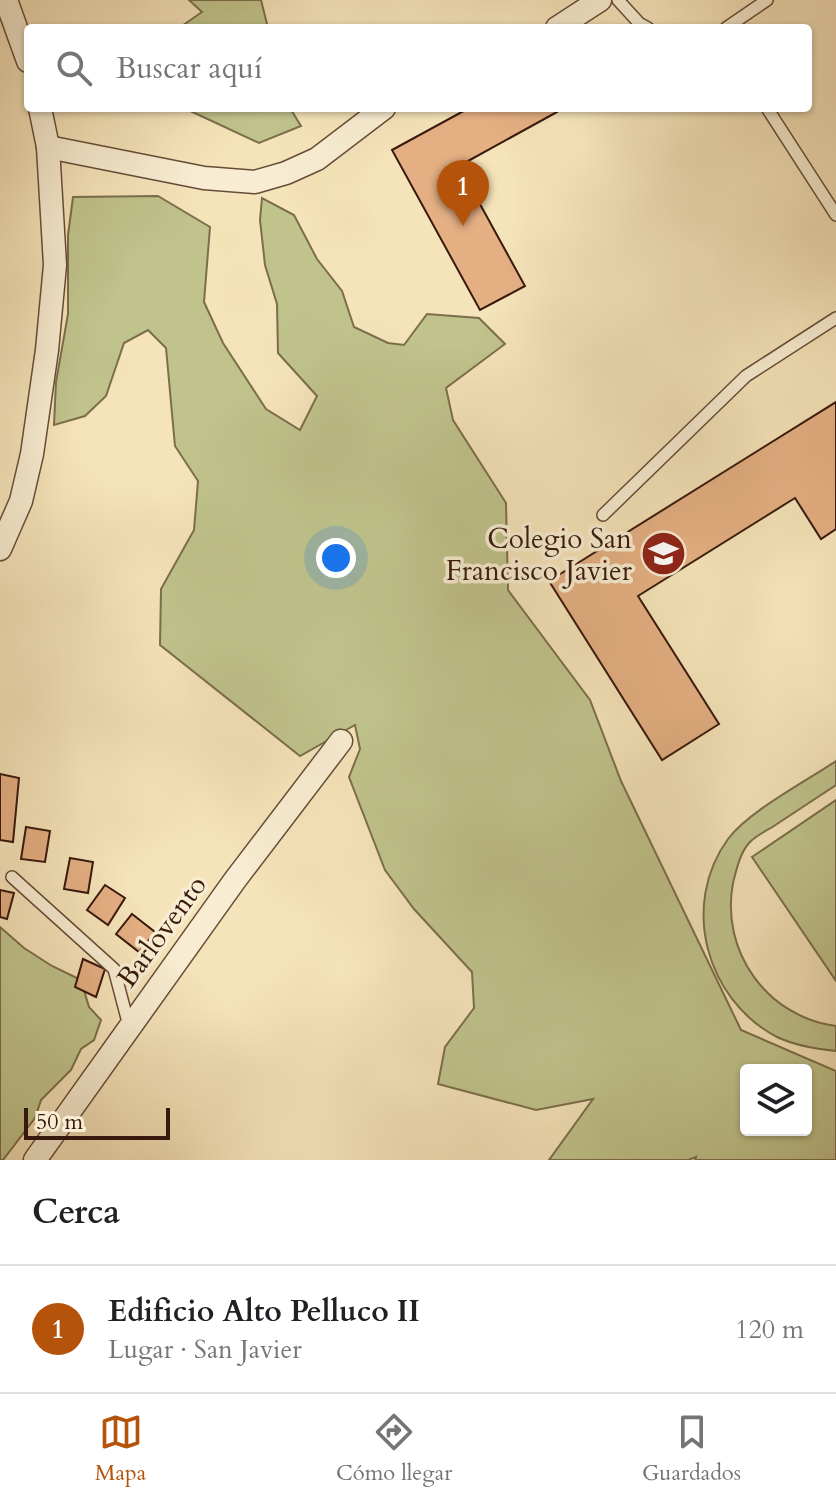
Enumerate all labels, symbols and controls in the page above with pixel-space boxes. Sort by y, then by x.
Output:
search box [24,24,812,112]
icon: search [52,46,96,90]
text: Buscar aquí [116,48,262,89]
pin: 1 [437,160,489,226]
place label: Colegio San Francisco Javier [446,520,633,590]
school or university icon: Colegio San Francisco Javier [639,530,687,578]
your location [316,538,356,578]
street label: Barlovento [108,868,215,995]
map controls [740,1064,812,1136]
button: layers [740,1064,812,1136]
scale bar [24,1104,170,1140]
text: 50 m [36,1107,83,1137]
text: Cerca [32,1189,120,1235]
text: Edificio Alto Pelluco II [108,1291,420,1332]
text: 1 [51,1312,65,1347]
text: 120 m [735,1312,804,1347]
text: Lugar · San Javier [108,1332,302,1367]
tab: Mapa [95,1410,146,1488]
tab: Cómo llegar [336,1410,452,1488]
tab: Guardados [642,1410,741,1488]

